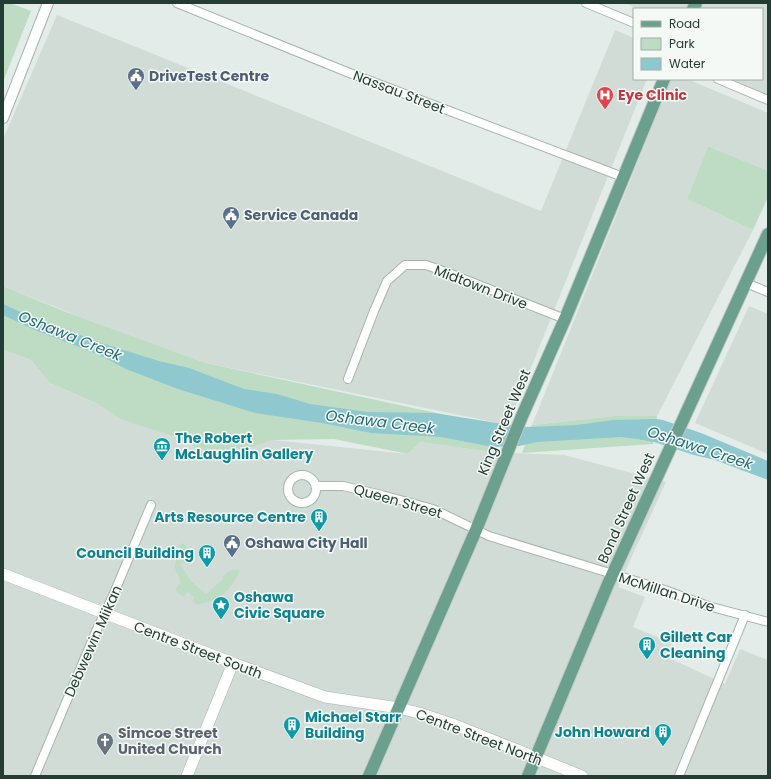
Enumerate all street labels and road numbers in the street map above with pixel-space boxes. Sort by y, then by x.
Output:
street label: Nassau Street [350,65,448,119]
street label: Midtown Drive [432,260,531,314]
street label: King Street West [473,366,535,478]
street label: Bond Street West [593,449,659,567]
street label: Queen Street [351,479,445,523]
street label: McMillan Drive [616,567,718,617]
street label: Debwewin Miikan [59,582,127,700]
street label: Centre Street South [131,616,265,684]
street label: Centre Street North [413,704,545,770]

